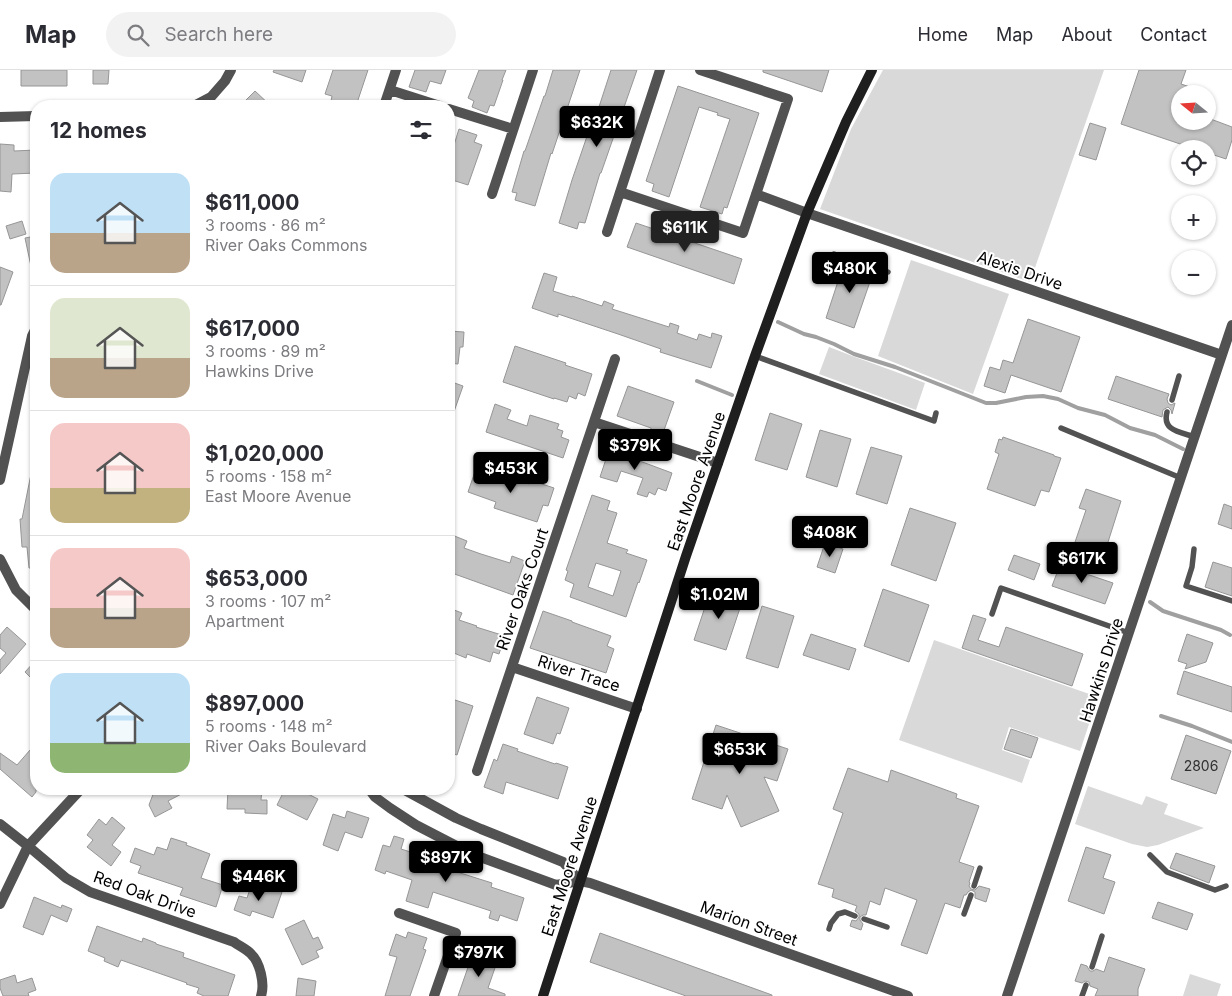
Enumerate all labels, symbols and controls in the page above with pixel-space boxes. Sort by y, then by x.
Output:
search box [106,12,456,57]
text: Map [25,20,76,49]
icon: search [124,21,152,49]
text: Search here [164,23,273,46]
text: Home [918,24,968,45]
text: Map [996,24,1033,45]
text: About [1061,24,1112,45]
text: Contact [1140,24,1207,45]
north arrow [1171,85,1216,130]
map controls [1171,85,1216,295]
pin: $632K [562,106,632,148]
text: $632K [571,112,623,132]
icon: filters [407,116,435,144]
text: 12 homes [50,118,147,143]
button: locate [1171,140,1216,185]
text: $611,000 [205,190,299,215]
icon: home [90,193,150,253]
button: + [1171,195,1216,240]
pin: $611K [650,210,720,253]
text: 3 rooms · 86 m² [205,215,326,235]
text: $611K [662,217,708,237]
text: River Oaks Commons [205,235,367,255]
street label: Alexis Drive [975,246,1065,294]
button: − [1171,250,1216,295]
pin: $480K [815,252,885,294]
text: $480K [823,258,877,278]
text: $617,000 [205,316,300,341]
icon: home [90,318,150,378]
text: 3 rooms · 89 m² [205,341,326,361]
text: Hawkins Drive [205,361,314,381]
street label: East Moore Avenue [663,409,729,553]
pin: $379K [600,428,670,471]
text: $379K [609,435,661,455]
text: $1,020,000 [205,441,324,466]
icon: home [90,443,150,503]
pin: $453K [476,452,546,494]
text: $453K [484,458,538,478]
text: 5 rooms · 158 m² [205,466,332,486]
text: East Moore Avenue [205,486,351,506]
pin: $408K [795,516,865,558]
text: $408K [803,522,857,542]
street label: River Oaks Court [492,525,552,653]
pin: $617K [1047,542,1117,584]
text: $617K [1058,548,1106,568]
text: $653,000 [205,566,308,591]
icon: home [90,568,150,628]
pin: $1.02M [678,578,760,620]
text: $1.02M [690,584,748,604]
text: 3 rooms · 107 m² [205,591,331,611]
text: Apartment [205,611,285,631]
street label: Hawkins Drive [1075,615,1127,725]
street label: River Trace [535,650,623,696]
text: $897,000 [205,691,304,716]
icon: home [90,693,150,753]
text: 5 rooms · 148 m² [205,716,333,736]
pin: $653K [705,732,775,775]
text: River Oaks Boulevard [205,736,367,756]
text: $653K [714,739,766,759]
house number: 2806 [1184,757,1218,774]
street label: East Moore Avenue [537,793,601,939]
pin: $897K [411,840,481,883]
text: $897K [420,847,472,867]
pin: $446K [224,860,294,902]
street label: Red Oak Drive [91,866,199,922]
text: $446K [232,866,286,886]
street label: Marion Street [698,896,800,950]
pin: $797K [444,936,514,978]
text: $797K [454,942,504,962]

